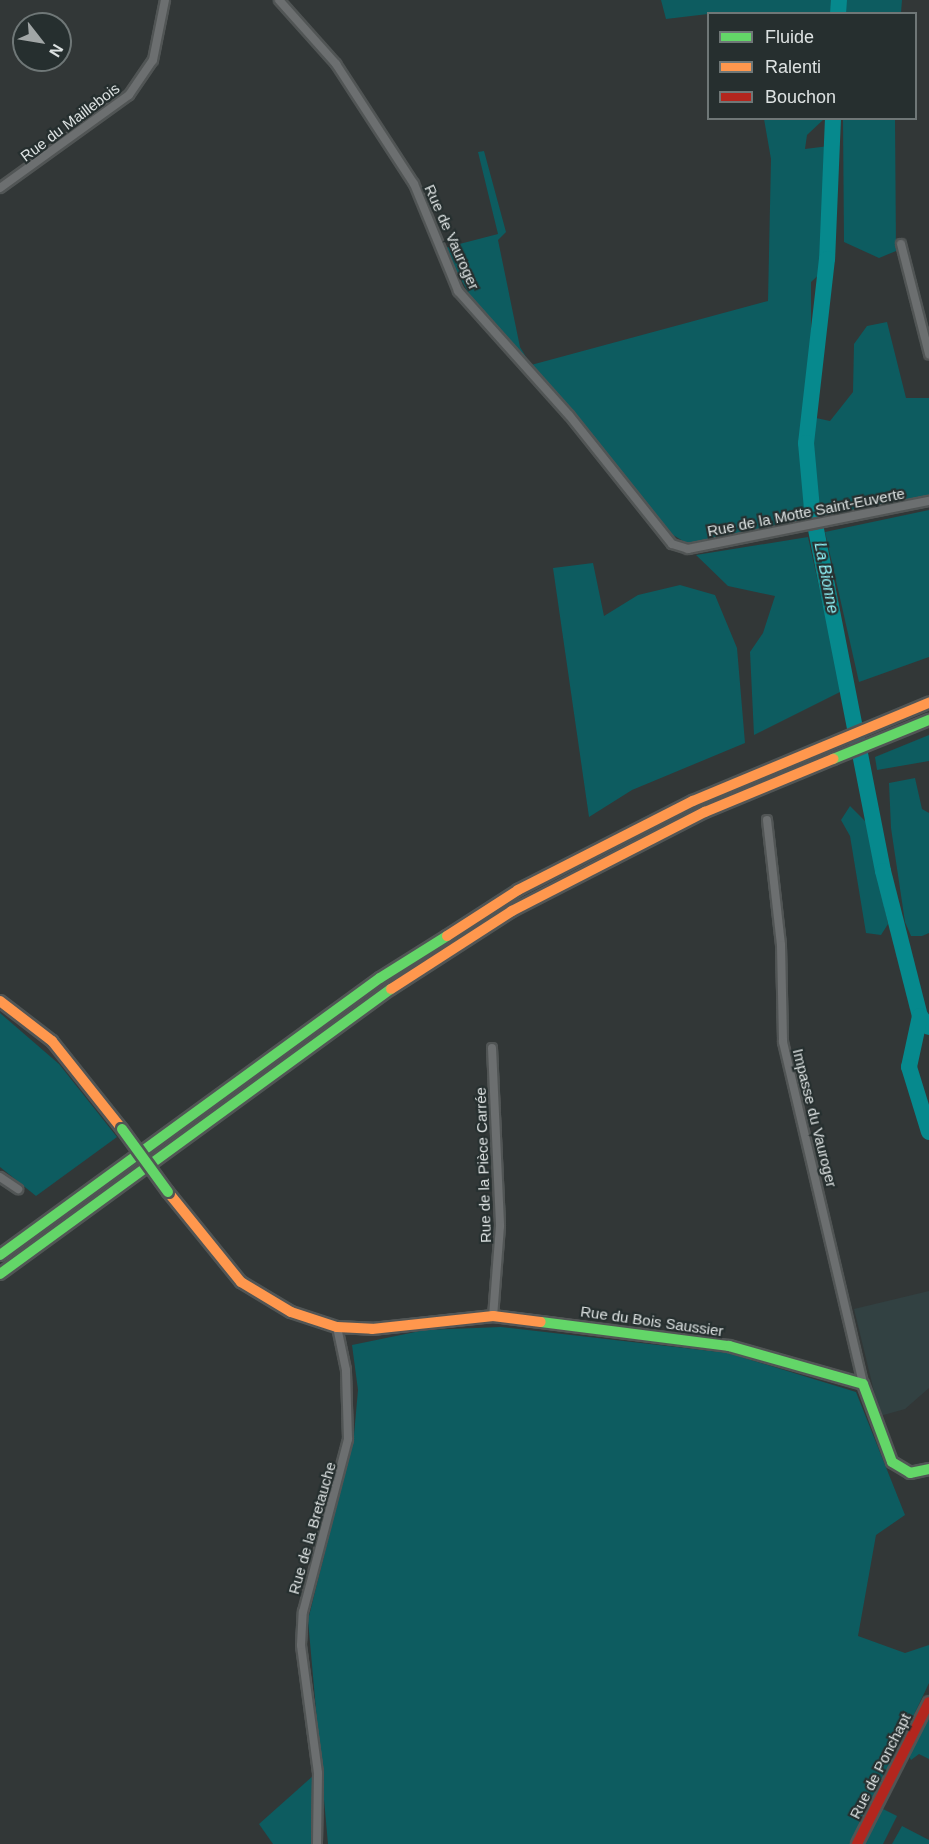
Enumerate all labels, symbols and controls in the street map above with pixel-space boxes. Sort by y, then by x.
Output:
north arrow [12,12,72,72]
legend [707,12,917,120]
text: Fluide [765,27,814,47]
text: N [46,41,66,60]
text: Ralenti [765,57,821,77]
street label: Rue du Maillebois [17,79,123,165]
text: Bouchon [765,87,836,107]
street label: Rue de Vauroger [421,182,483,292]
street label: Rue de la Motte Saint-Euverte [706,484,906,540]
water label: La Bionne [810,541,842,615]
street label: Impasse du Vauroger [789,1047,841,1189]
street label: Rue de la Pièce Carrée [471,1087,495,1243]
street label: Rue du Bois Saussier [579,1302,725,1340]
street label: Rue de la Bretauche [285,1460,339,1596]
street label: Rue de Ponchapt [846,1710,914,1822]

